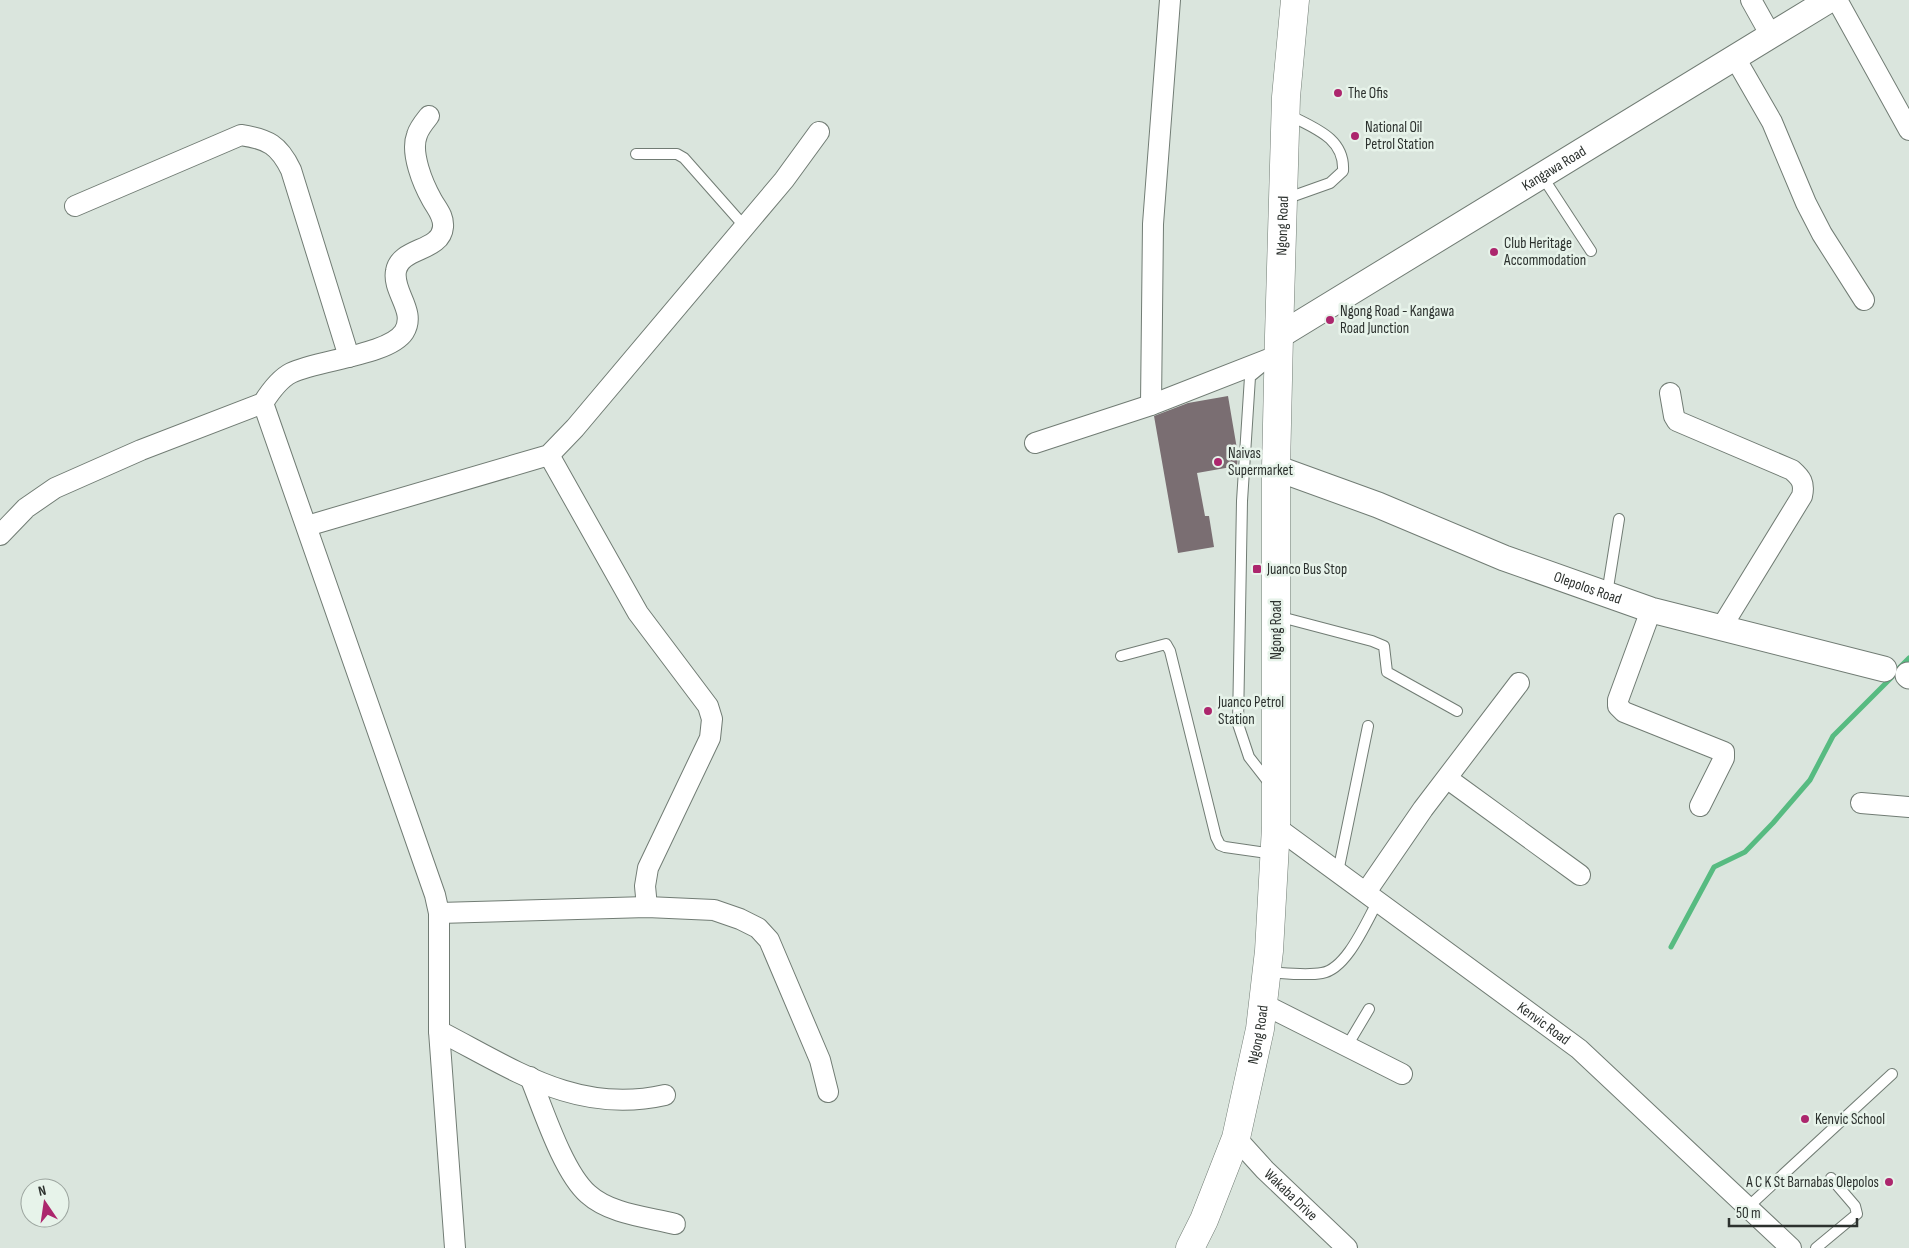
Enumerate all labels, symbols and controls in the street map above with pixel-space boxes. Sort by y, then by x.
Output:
place label: The Ofis [1348,84,1388,103]
marker: The Ofis [1332,87,1344,99]
place label: National Oil Petrol Station [1365,118,1434,154]
marker: National Oil Petrol Station [1349,130,1361,142]
street label: Kangawa Road [1518,141,1589,195]
street label: Ngong Road [1272,196,1293,256]
place label: Club Heritage Accommodation [1503,234,1586,270]
marker: Club Heritage Accommodation [1488,246,1500,258]
place label: Ngong Road - Kangawa Road Junction [1340,302,1454,338]
marker: Ngong Road - Kangawa Road Junction [1324,314,1336,326]
place label: Naivas Supermarket [1228,444,1293,480]
marker: Naivas Supermarket [1212,456,1224,468]
place label: Juanco Bus Stop [1266,560,1347,579]
marker: Juanco Bus Stop [1251,563,1263,575]
street label: Olepolos Road [1551,567,1624,608]
street label: Ngong Road [1267,600,1286,660]
place label: Juanco Petrol Station [1217,693,1284,729]
marker: Juanco Petrol Station [1202,705,1214,717]
street label: Kenvic Road [1514,998,1574,1049]
street label: Ngong Road [1243,1004,1272,1066]
place label: Kenvic School [1815,1110,1885,1129]
marker: Kenvic School [1799,1113,1811,1125]
street label: Wakaba Drive [1260,1165,1322,1225]
place label: A C K St Barnabas Olepolos [1745,1173,1879,1192]
marker: A C K St Barnabas Olepolos [1883,1176,1895,1188]
north arrow [20,1178,70,1228]
text: N [37,1182,48,1200]
scale bar [1729,1196,1856,1228]
text: 50 m [1736,1204,1761,1223]

